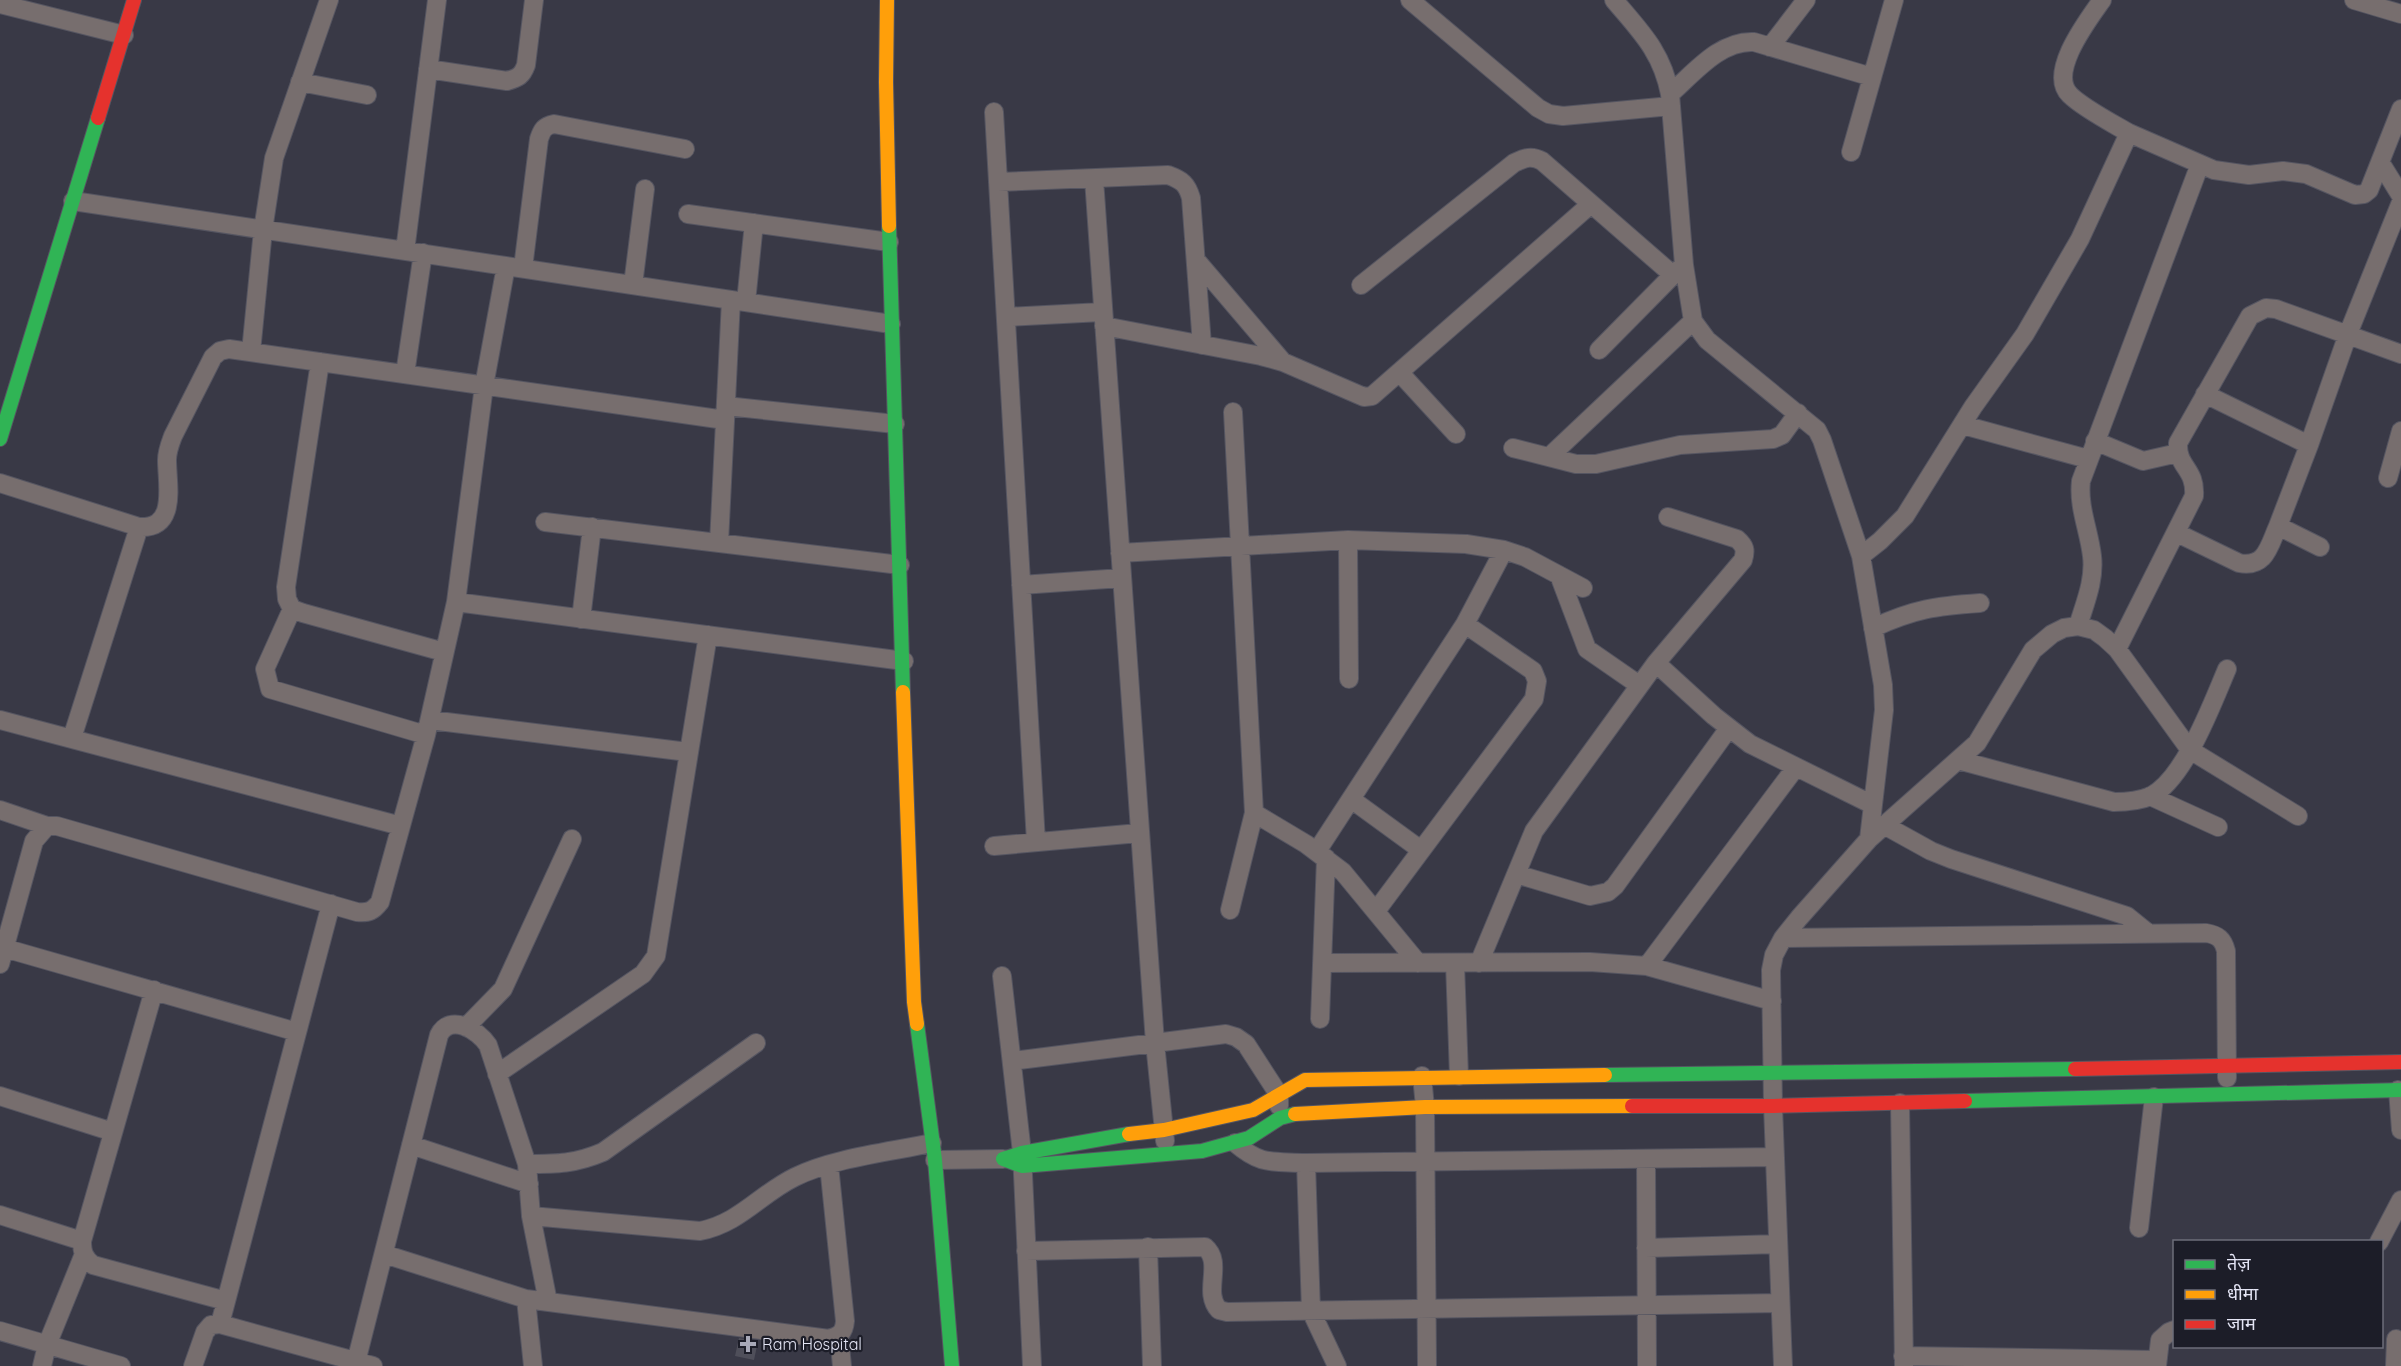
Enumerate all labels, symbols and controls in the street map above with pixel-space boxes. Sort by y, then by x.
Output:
legend [2173,1240,2383,1348]
text: तेज़ [2227,1252,2251,1275]
text: धीमा [2227,1282,2258,1305]
text: जाम [2227,1312,2257,1335]
place label: Ram Hospital [762,1334,862,1354]
marker: Ram Hospital [739,1335,757,1353]

